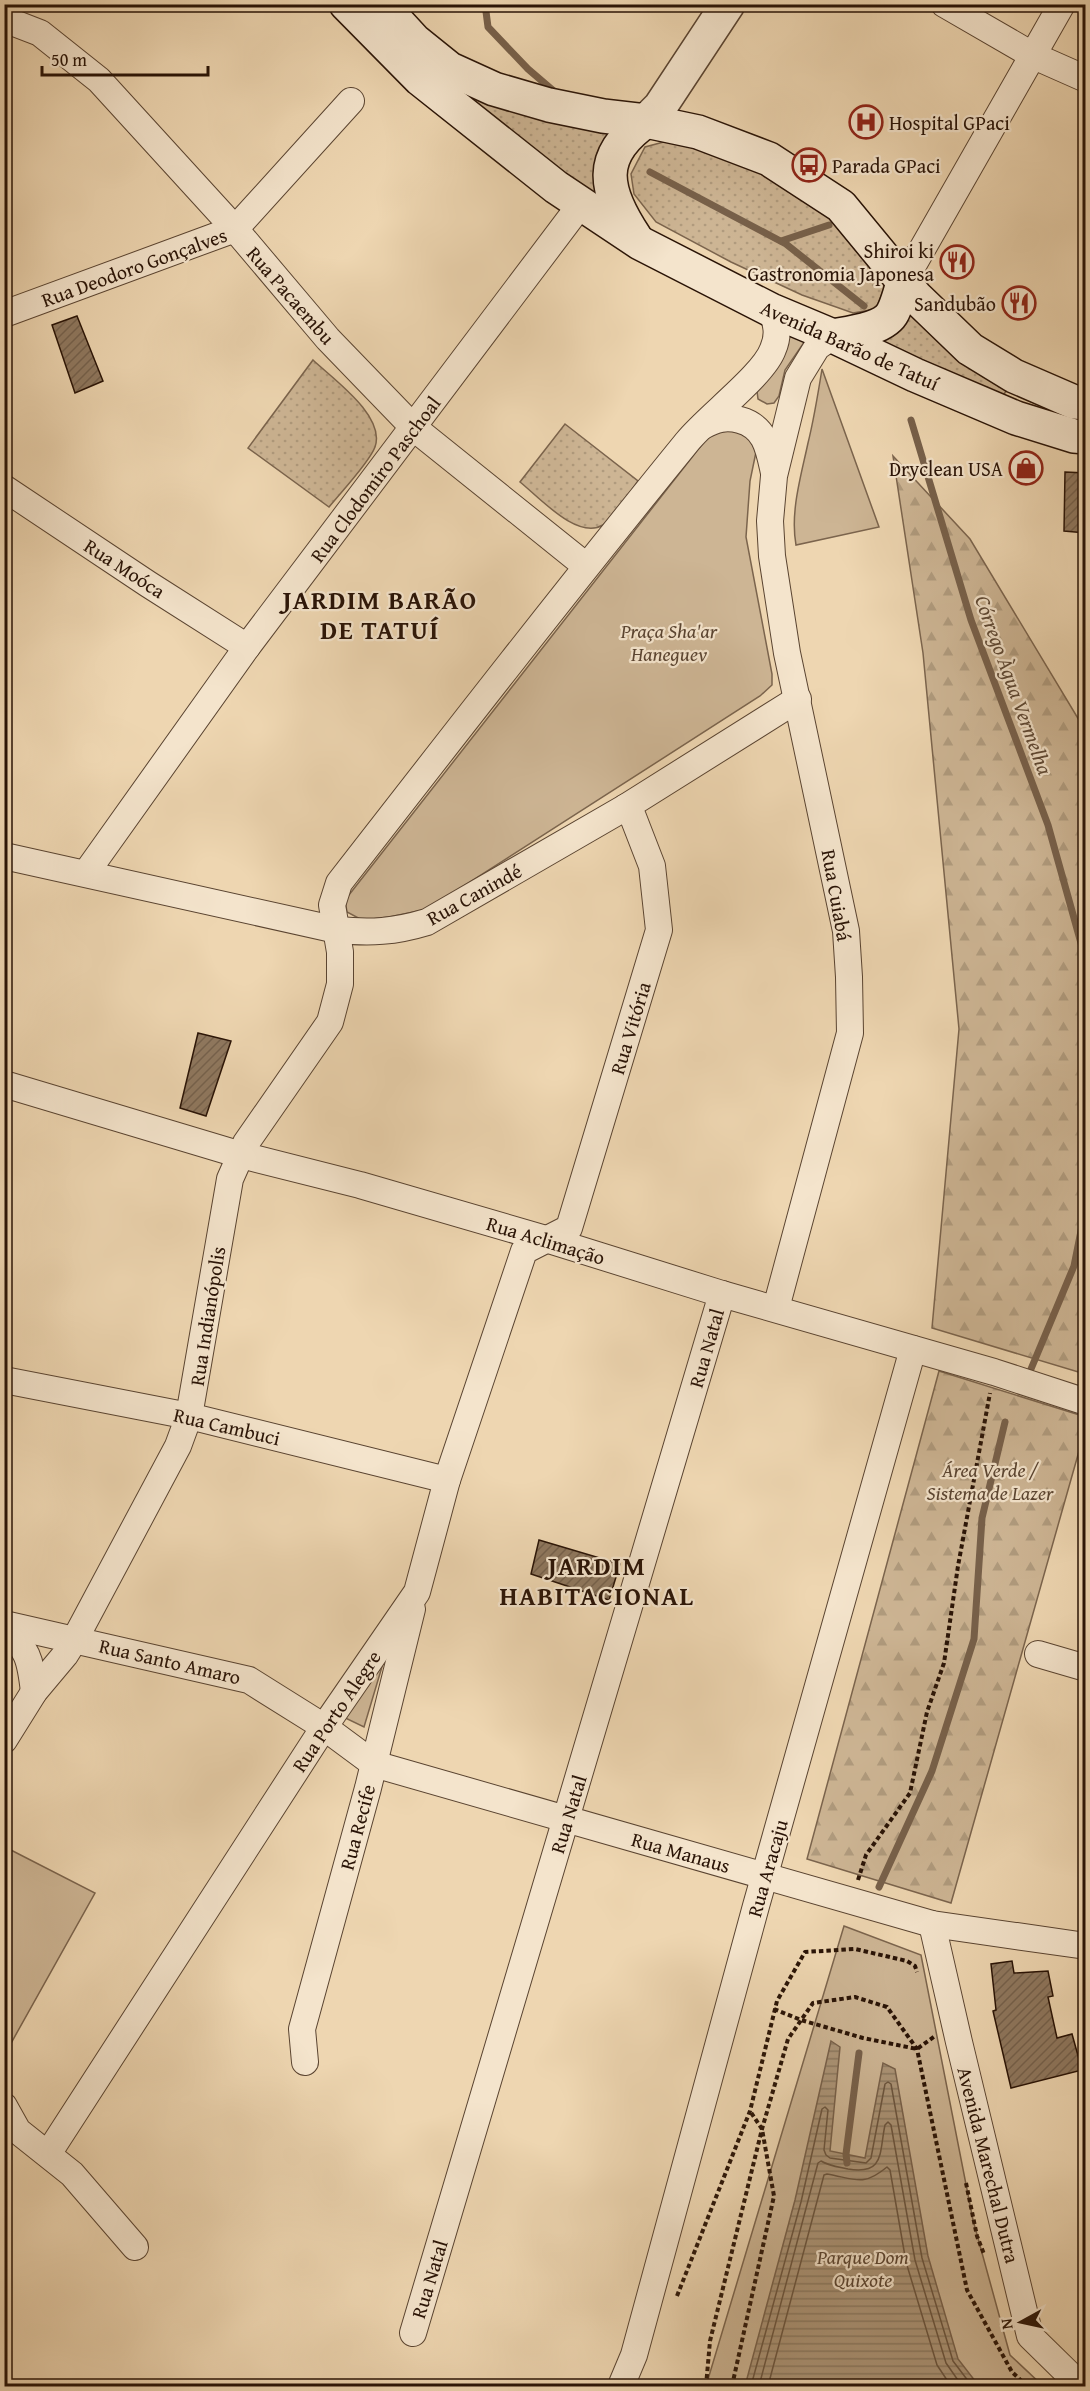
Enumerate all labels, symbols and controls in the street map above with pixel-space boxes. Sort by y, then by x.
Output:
scale bar [42,39,208,77]
text: 50 m [51,46,87,73]
hospital icon: Hospital GPaci [848,104,884,140]
place label: Hospital GPaci [889,108,1010,137]
bus stop icon: Parada GPaci [791,147,827,183]
place label: Parada GPaci [832,151,941,180]
street label: Rua Deodoro Gonçalves [37,220,231,314]
place label: Shiroi ki Gastronomia Japonesa [748,236,935,288]
street label: Rua Pacaembu [240,240,342,351]
restaurant icon: Shiroi ki Gastronomia Japonesa [939,244,975,280]
restaurant icon: Sandubão [1001,285,1037,321]
place label: Sandubão [914,289,996,318]
street label: Avenida Barão de Tatuí [756,293,944,398]
street label: Rua Clodomiro Paschoal [303,390,447,568]
shop icon: Dryclean USA [1008,450,1044,486]
place label: Dryclean USA [889,454,1003,483]
street label: Rua Moóca [79,531,172,605]
district label: JARDIM BARÃO DE TATUÍ [278,580,478,649]
water label: Córrego Àgua Vermelha [967,591,1061,779]
park label: Praça Sha'ar Haneguev [620,616,718,668]
street label: Rua Cuiabá [815,847,859,944]
street label: Rua Canindé [421,856,527,932]
street label: Rua Vitória [602,978,658,1078]
street label: Rua Aclimação [483,1208,609,1272]
street label: Rua Indianópolis [182,1244,232,1388]
street label: Rua Natal [681,1305,731,1391]
street label: Rua Cambuci [171,1400,283,1452]
park label: Área Verde / Sistema de Lazer [927,1455,1054,1507]
district label: JARDIM HABITACIONAL [500,1546,694,1615]
street label: Rua Santo Amaro [96,1631,244,1691]
street label: Rua Porto Alegre [284,1644,388,1778]
street label: Rua Natal [542,1771,594,1857]
street label: Rua Recife [332,1781,382,1873]
street label: Rua Aracaju [739,1816,795,1920]
street label: Rua Manaus [628,1824,734,1880]
street label: Avenida Marechal Dutra [951,2064,1028,2267]
street label: Rua Natal [403,2236,455,2322]
park label: Parque Dom Quixote [816,2242,909,2294]
north arrow [991,2292,1051,2352]
text: N [993,2317,1019,2331]

